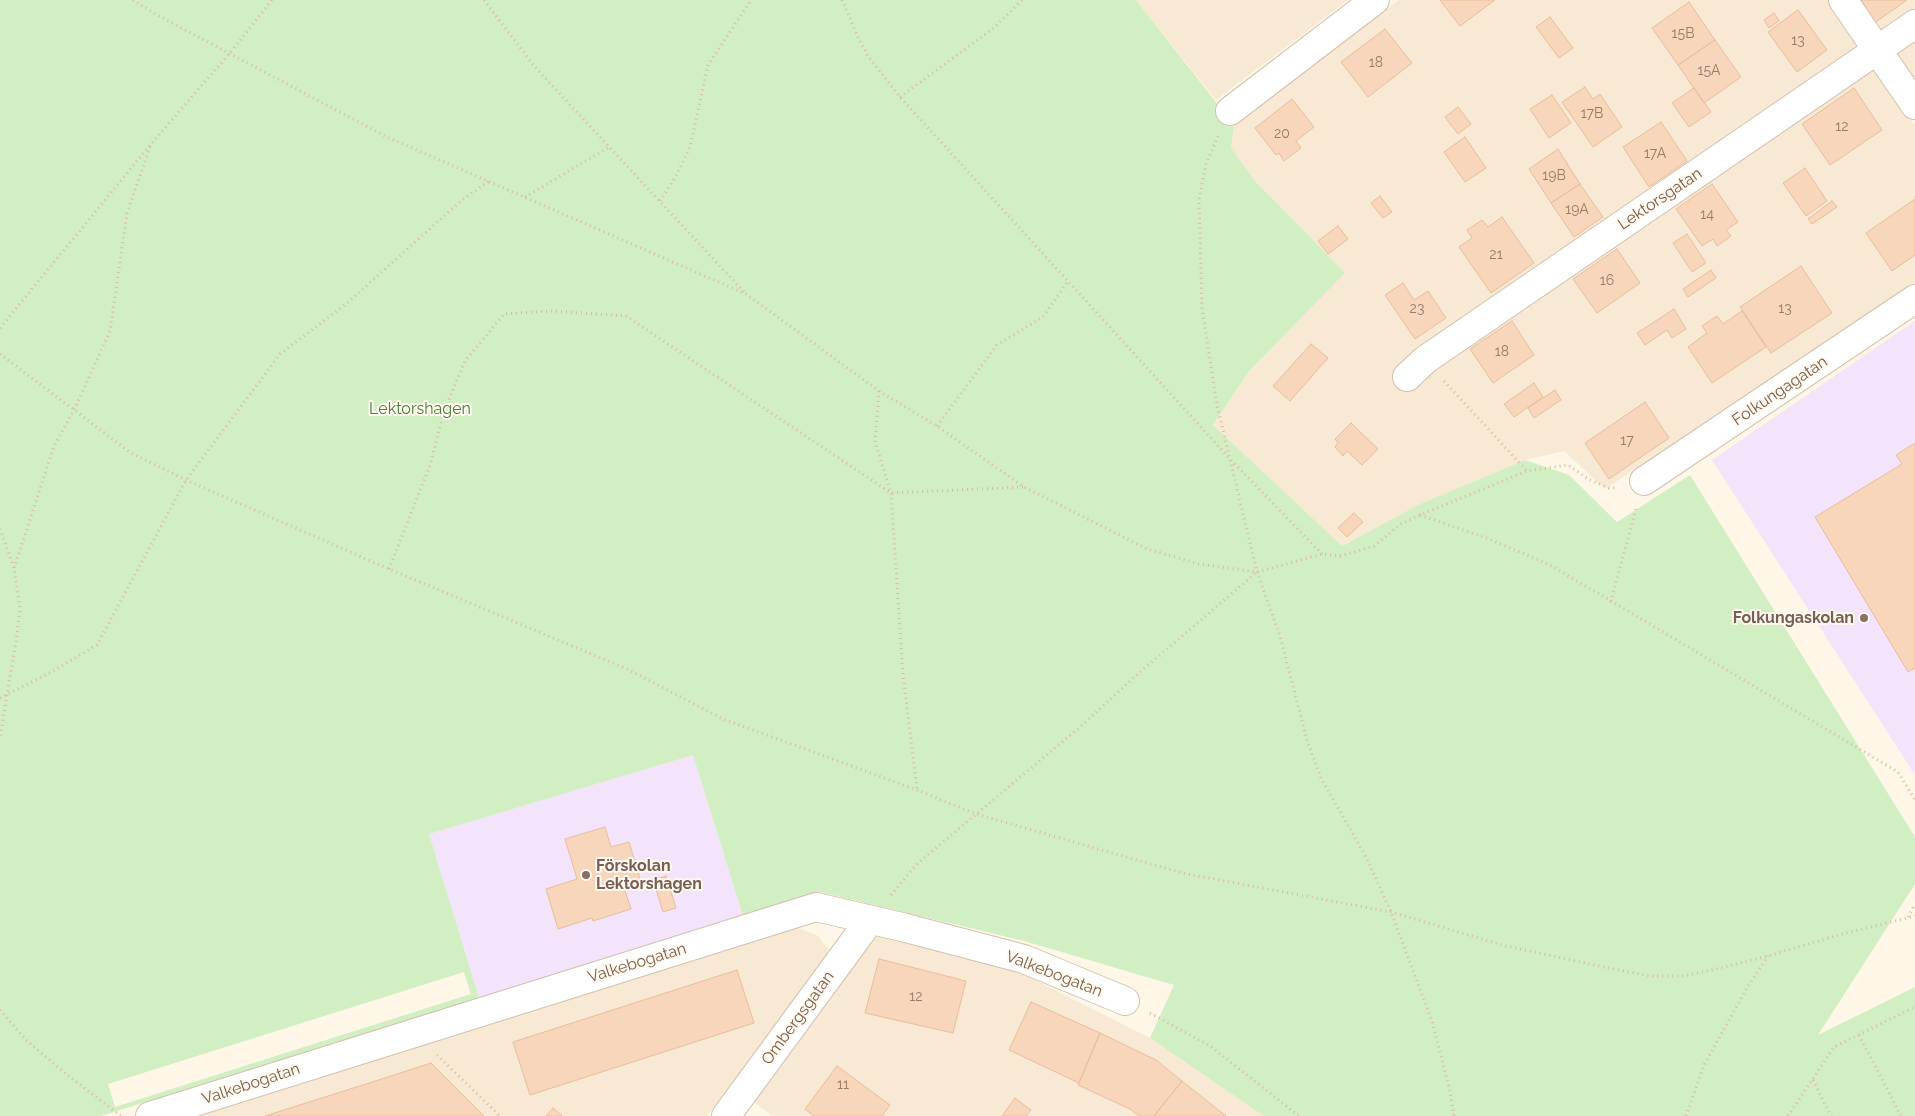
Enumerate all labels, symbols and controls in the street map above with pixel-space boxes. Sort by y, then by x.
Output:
house number: 15B [1672,26,1694,42]
house number: 13 [1791,33,1805,49]
house number: 18 [1369,55,1383,71]
house number: 15A [1697,63,1721,79]
house number: 17B [1581,106,1603,122]
house number: 12 [1835,119,1849,135]
house number: 20 [1274,126,1290,142]
house number: 17A [1644,146,1666,162]
street label: Lektorsgatan [1614,164,1706,234]
house number: 19B [1542,168,1566,184]
house number: 19A [1565,202,1589,218]
house number: 14 [1700,207,1714,223]
house number: 21 [1489,247,1503,263]
house number: 16 [1600,273,1614,289]
house number: 23 [1410,301,1424,317]
house number: 13 [1778,301,1792,317]
house number: 18 [1495,344,1509,360]
street label: Folkungagatan [1729,352,1831,430]
park label: Lektorshagen [369,399,471,419]
house number: 17 [1620,433,1634,449]
place label: Folkungaskolan [1733,608,1854,628]
marker: Folkungaskolan [1858,612,1870,624]
place label: Förskolan Lektorshagen [596,856,702,894]
marker: Förskolan Lektorshagen [580,869,592,881]
street label: Valkebogatan [585,939,689,987]
street label: Valkebogatan [1003,947,1105,1001]
street label: Ombergsgatan [758,968,838,1068]
house number: 12 [909,989,923,1005]
street label: Valkebogatan [200,1059,302,1109]
house number: 11 [837,1077,849,1093]

